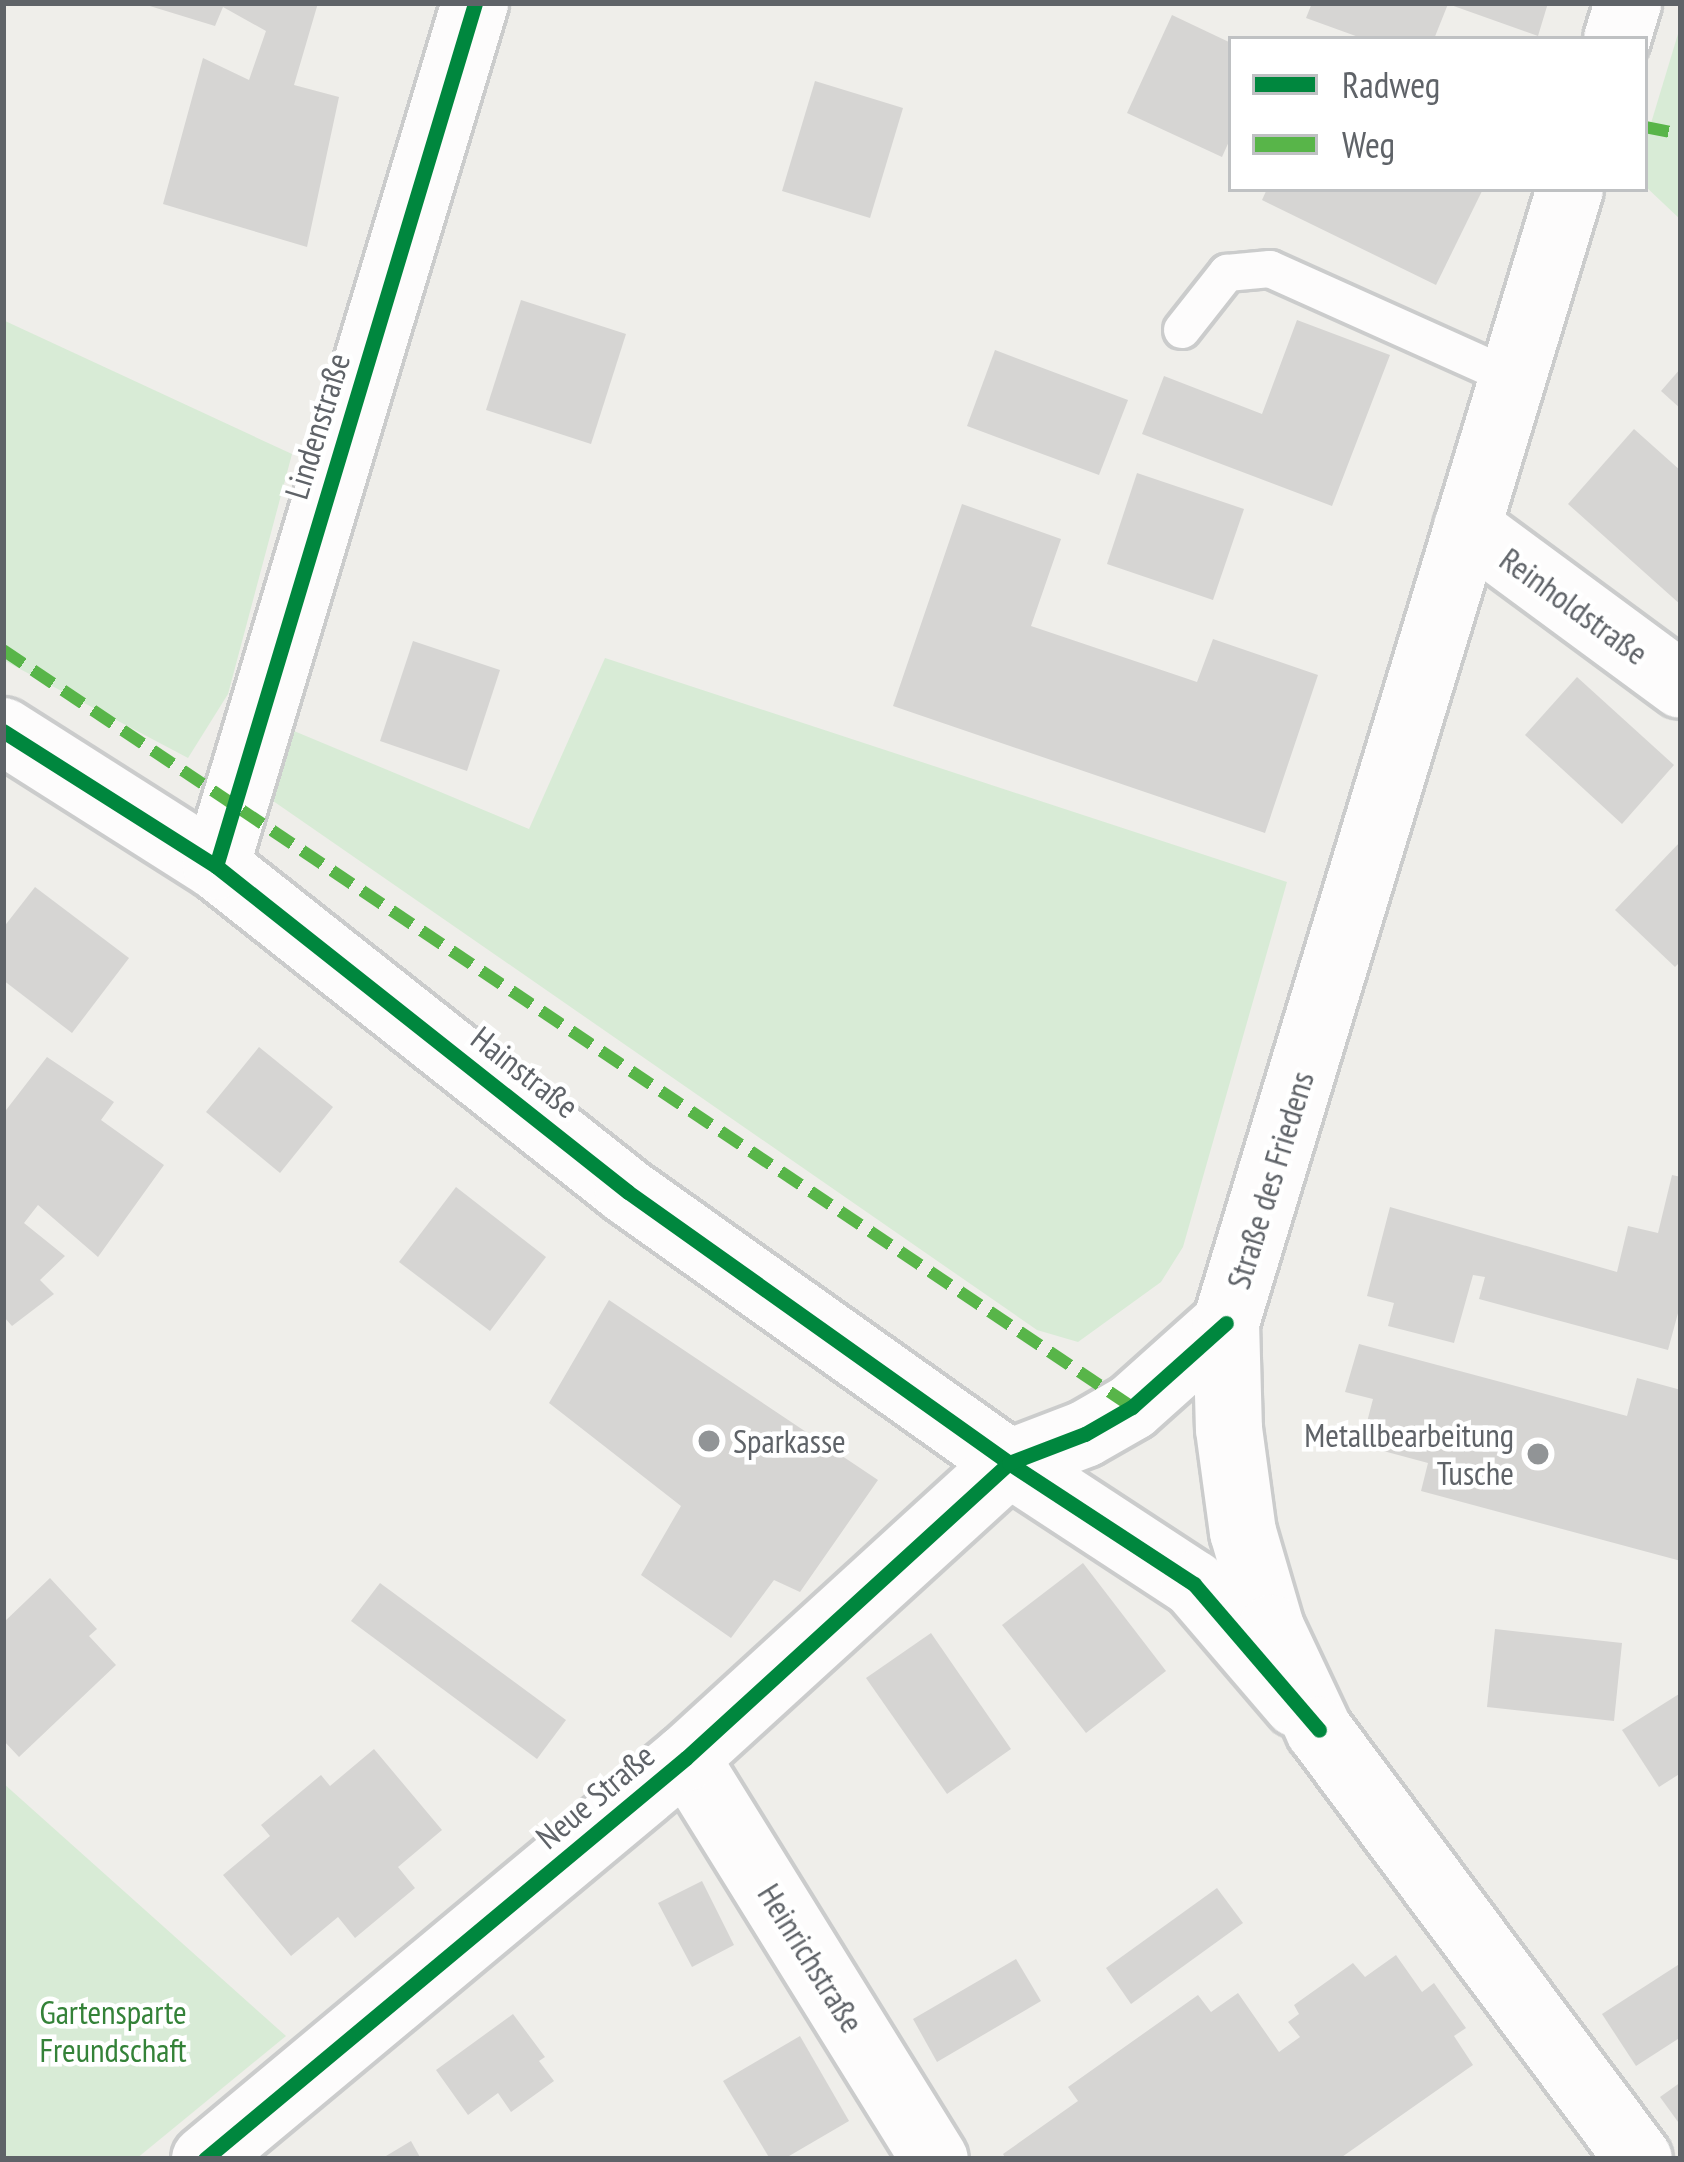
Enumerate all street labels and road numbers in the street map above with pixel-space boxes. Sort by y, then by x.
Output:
street label: Lindenstraße [276,349,358,503]
street label: Reinholdstraße [1492,539,1656,673]
street label: Hainstraße [464,1018,586,1126]
street label: Straße des Friedens [1218,1067,1322,1293]
street label: Neue Straße [528,1735,662,1857]
street label: Heinrichstraße [750,1876,872,2040]

